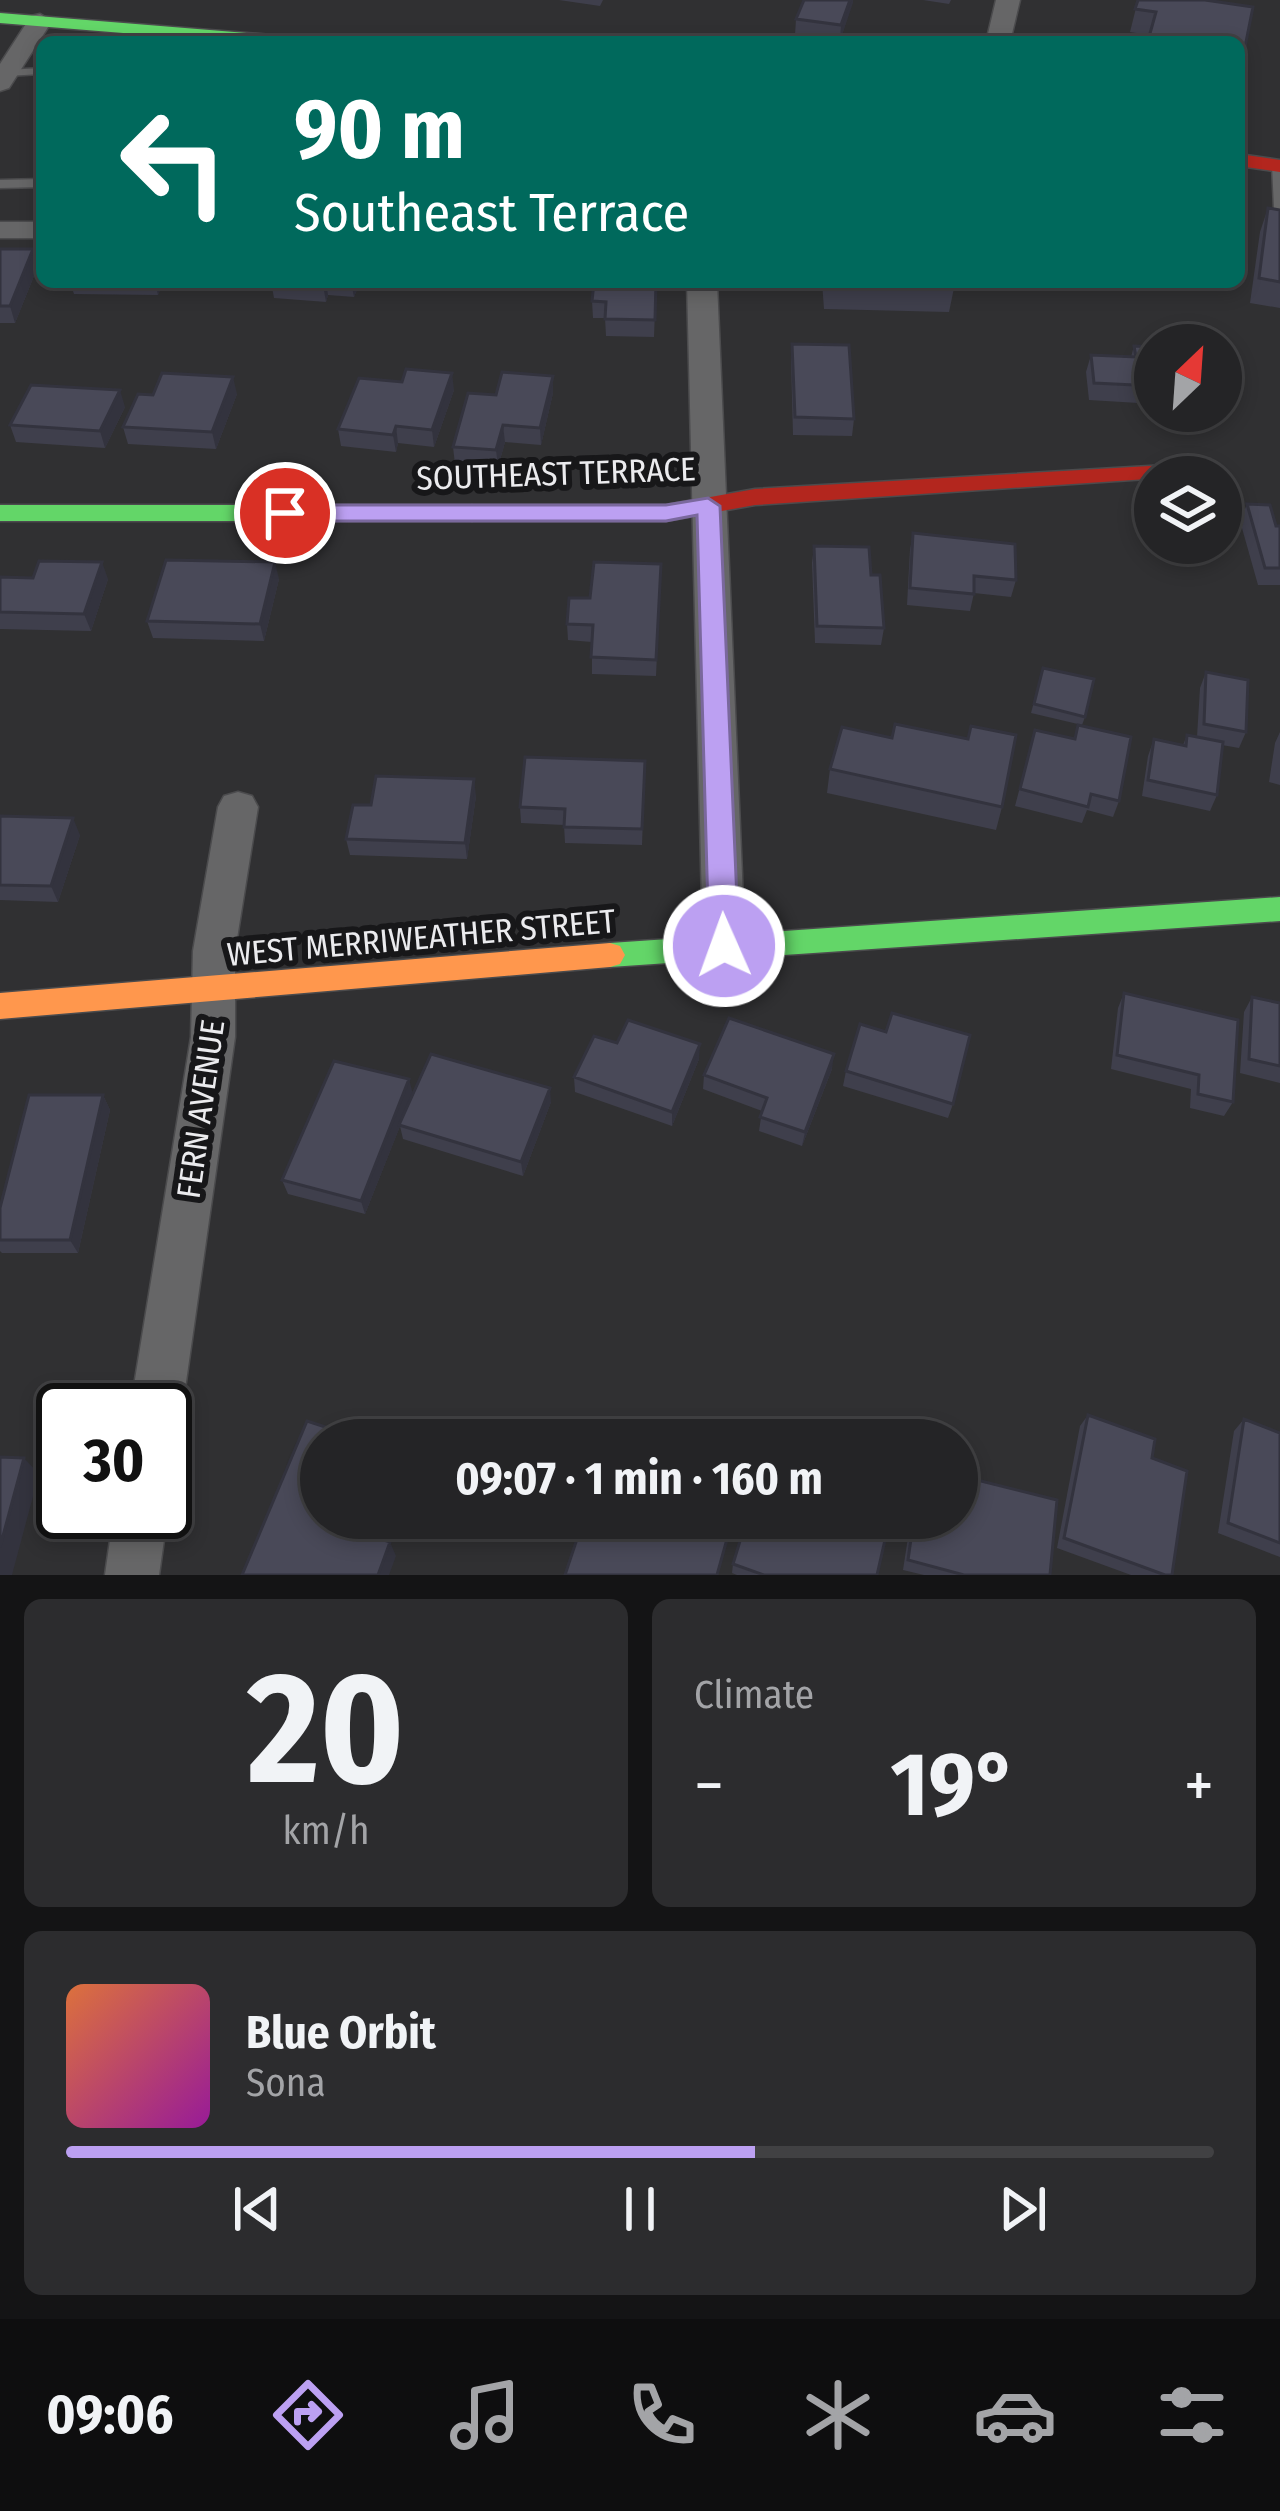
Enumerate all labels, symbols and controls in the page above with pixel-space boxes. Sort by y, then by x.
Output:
text: 90 m [294,79,465,180]
icon: left [96,84,252,240]
text: Southeast Terrace [294,181,689,245]
north arrow [1134,324,1242,432]
map controls [1134,324,1242,564]
street label: SOUTHEAST TERRACE [416,449,696,499]
button: layers [1134,456,1242,564]
pin [234,462,336,564]
icon: arrive [252,480,318,546]
position arrow [661,883,787,1009]
street label: WEST MERRIWEATHER STREET [225,901,618,975]
street label: FERN AVENUE [169,1017,233,1201]
speed limit sign: 30 [36,1383,192,1539]
text: 09:07 · 1 min · 160 m [455,1452,823,1506]
text: 20 [247,1636,405,1823]
text: Climate [694,1672,814,1718]
text: 19° [891,1731,1017,1839]
text: − [694,1746,724,1825]
text: + [1184,1746,1214,1825]
text: km/h [283,1808,369,1854]
text: Blue Orbit [246,2006,436,2060]
text: Sona [246,2060,326,2106]
icon: previous [224,2176,290,2242]
icon: pause [607,2176,673,2242]
icon: next [990,2176,1056,2242]
icon: directions [266,2373,350,2457]
icon: music [443,2373,527,2457]
icon: phone [620,2373,704,2457]
icon: climate [796,2373,880,2457]
icon: car [973,2373,1057,2457]
icon: filters [1150,2373,1234,2457]
text: 09:06 [46,2383,173,2447]

